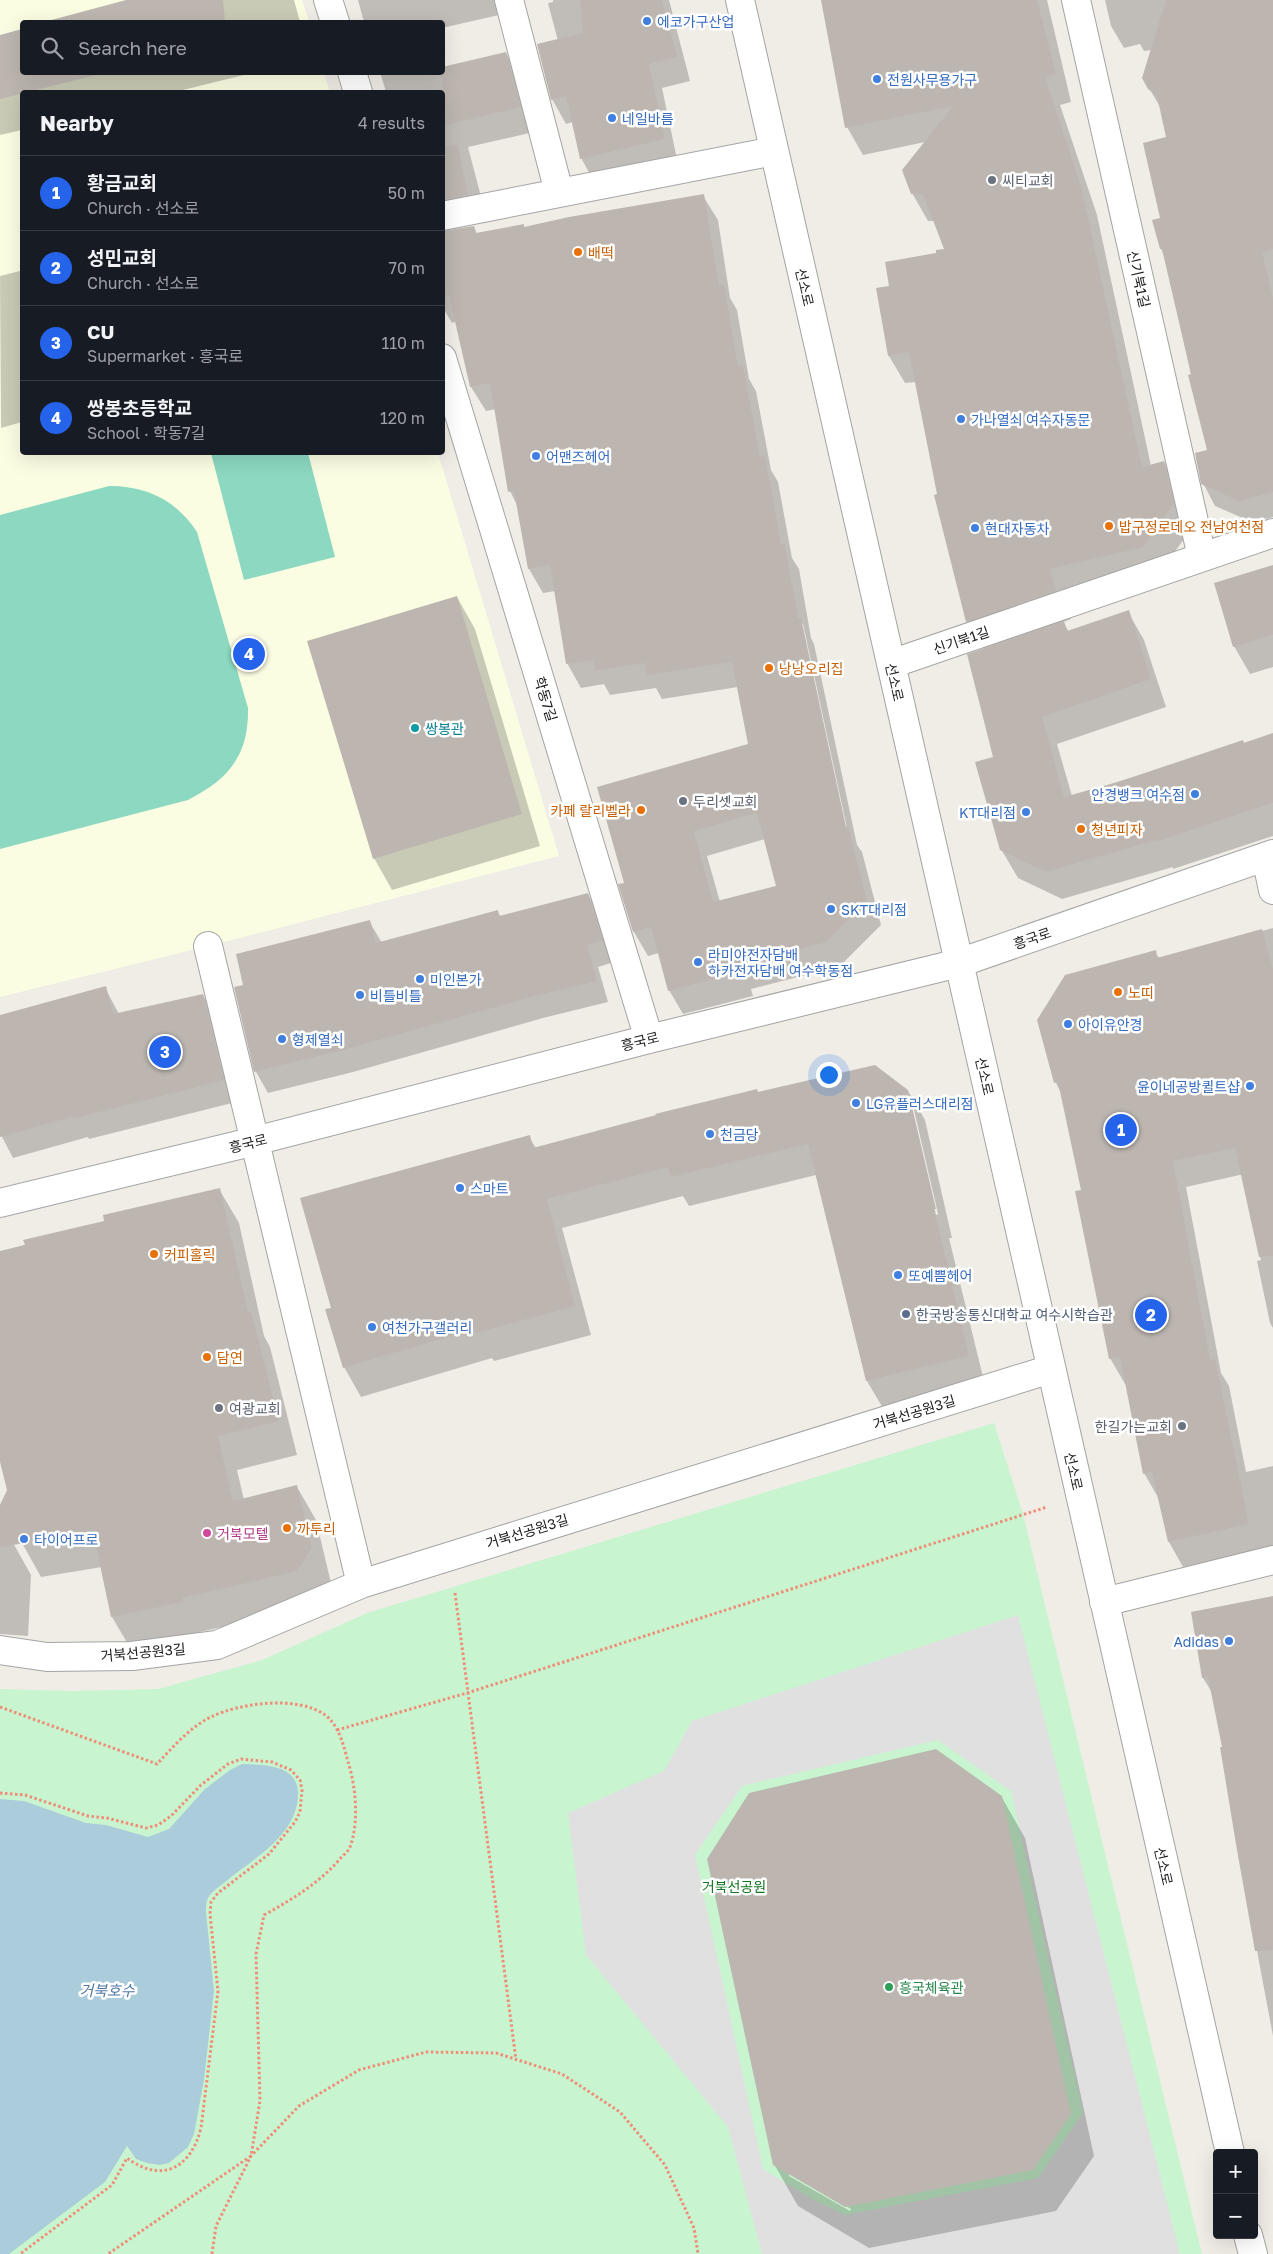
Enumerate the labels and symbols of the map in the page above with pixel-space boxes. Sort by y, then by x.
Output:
place label: 에코가구산업 [657,13,734,30]
marker: 에코가구산업 [641,15,653,27]
place label: 전원사무용가구 [887,71,977,88]
marker: 전원사무용가구 [871,73,883,85]
place label: 네일바름 [622,110,674,127]
marker: 네일바름 [606,112,618,124]
place label: 씨티교회 [1002,172,1054,189]
marker: 씨티교회 [986,174,998,186]
place label: 배떡 [588,244,614,261]
marker: 배떡 [572,246,584,258]
street label: 신기북1길 [1124,249,1154,309]
street label: 선소로 [792,266,818,308]
place label: 가나열쇠 여수자동문 [971,411,1091,428]
marker: 가나열쇠 여수자동문 [955,413,967,425]
place label: 어맨즈헤어 [546,448,610,465]
marker: 어맨즈헤어 [530,450,542,462]
place label: 밥구정로데오 전남여천점 [1119,518,1264,535]
place label: 현대자동차 [985,520,1050,537]
marker: 밥구정로데오 전남여천점 [1103,520,1115,532]
marker: 현대자동차 [969,522,981,534]
street label: 신기북1길 [931,622,991,658]
pin: 4 [233,635,265,673]
place label: 낭낭오리집 [779,660,843,677]
street label: 선소로 [882,661,908,703]
marker: 낭낭오리집 [763,662,775,674]
street label: 학동7길 [531,674,561,724]
place label: 쌍봉관 [425,720,464,737]
marker: 쌍봉관 [409,722,421,734]
place label: 안경뱅크 여수점 [1091,786,1185,803]
marker: 안경뱅크 여수점 [1189,788,1201,800]
place label: 두리셋교회 [693,793,757,810]
marker: 두리셋교회 [677,795,689,807]
place label: 카페 랄리벨라 [550,802,631,819]
marker: 카페 랄리벨라 [635,804,647,816]
place label: KT대리점 [959,804,1016,821]
marker: KT대리점 [1020,806,1032,818]
place label: 청년피자 [1091,821,1143,838]
marker: 청년피자 [1075,823,1087,835]
place label: SKT대리점 [841,901,907,918]
marker: SKT대리점 [825,903,837,915]
street label: 흥국로 [1011,924,1053,952]
place label: 라미야전자담배 하카전자담배 여수학동점 [708,946,853,979]
marker: 라미야전자담배 하카전자담배 여수학동점 [692,956,704,968]
place label: 미인본가 [430,971,482,988]
marker: 미인본가 [414,973,426,985]
place label: 노띠 [1128,984,1154,1001]
marker: 노띠 [1112,986,1124,998]
place label: 비틀비틀 [370,987,422,1004]
marker: 비틀비틀 [354,989,366,1001]
place label: 아이유안경 [1078,1016,1142,1033]
marker: 아이유안경 [1062,1018,1074,1030]
street label: 흥국로 [619,1028,661,1054]
place label: 형제열쇠 [292,1031,344,1048]
pin: 3 [149,1033,181,1071]
marker: 형제열쇠 [276,1033,288,1045]
street label: 선소로 [972,1055,998,1097]
your location [816,1062,842,1088]
place label: 윤이네공방퀼트샵 [1137,1078,1240,1095]
marker: 윤이네공방퀼트샵 [1244,1080,1256,1092]
place label: LG유플러스대리점 [866,1095,973,1112]
marker: LG유플러스대리점 [850,1097,862,1109]
pin: 1 [1105,1111,1137,1149]
place label: 천금당 [720,1126,759,1143]
marker: 천금당 [704,1128,716,1140]
street label: 흥국로 [227,1130,269,1156]
place label: 스마트 [470,1180,509,1197]
marker: 스마트 [454,1182,466,1194]
place label: 커피홀릭 [164,1246,216,1263]
marker: 커피홀릭 [148,1248,160,1260]
place label: 또예쁨헤어 [908,1267,972,1284]
marker: 또예쁨헤어 [892,1269,904,1281]
pin: 2 [1135,1296,1167,1334]
place label: 한국방송통신대학교 여수시학습관 [916,1306,1113,1323]
marker: 한국방송통신대학교 여수시학습관 [900,1308,912,1320]
place label: 여천가구갤러리 [382,1319,472,1336]
marker: 여천가구갤러리 [366,1321,378,1333]
place label: 담연 [217,1349,243,1366]
marker: 담연 [201,1351,213,1363]
street label: 거북선공원3길 [871,1391,957,1433]
place label: 여광교회 [229,1400,281,1417]
marker: 여광교회 [213,1402,225,1414]
place label: 한길가는교회 [1095,1418,1172,1435]
marker: 한길가는교회 [1176,1420,1188,1432]
street label: 선소로 [1061,1450,1087,1492]
street label: 거북선공원3길 [484,1510,570,1552]
place label: 까투리 [297,1520,336,1537]
marker: 까투리 [281,1522,293,1534]
place label: 거북모텔 [217,1525,269,1542]
marker: 거북모텔 [201,1527,213,1539]
place label: 타이어프로 [34,1531,99,1548]
marker: 타이어프로 [18,1533,30,1545]
place label: Adidas [1173,1633,1219,1650]
marker: Adidas [1223,1635,1235,1647]
street label: 거북선공원3길 [100,1640,186,1664]
street label: 선소로 [1151,1845,1177,1887]
park label: 거북선공원 [702,1878,766,1895]
place label: 흥국체육관 [899,1979,964,1996]
water label: 거북호수 [79,1981,136,1999]
marker: 흥국체육관 [883,1981,895,1993]

